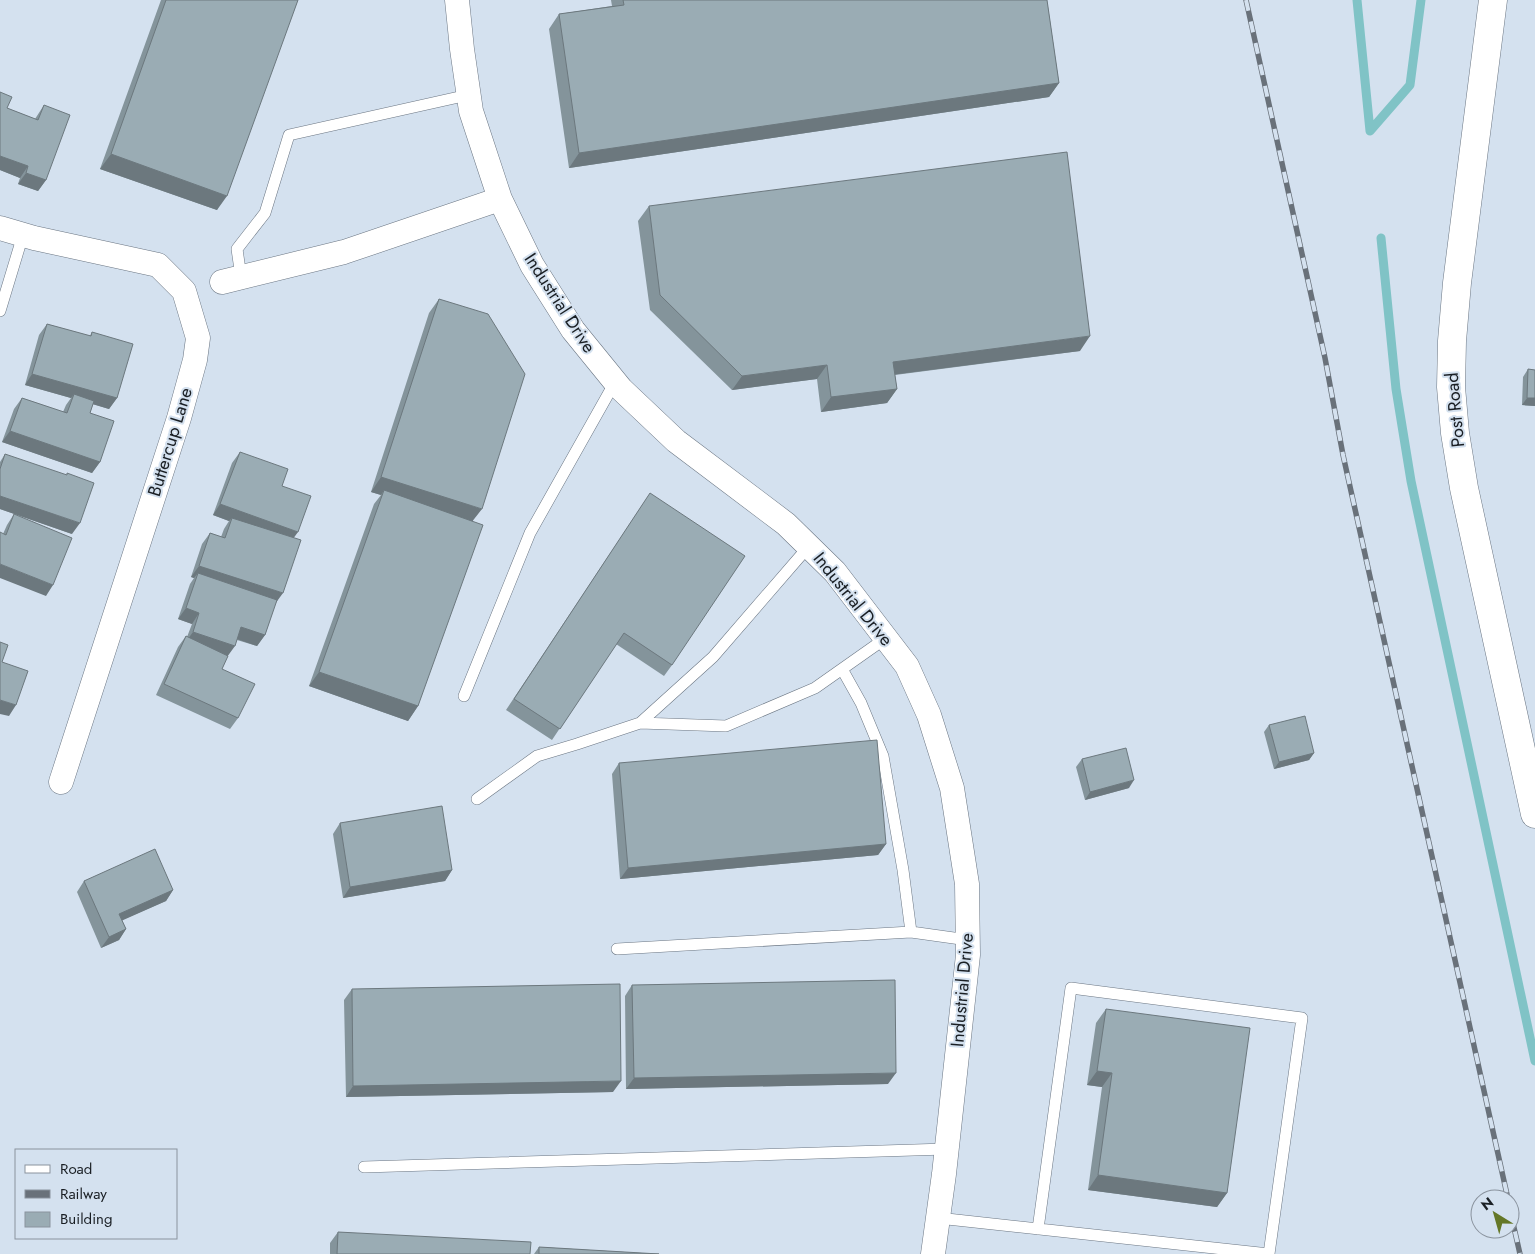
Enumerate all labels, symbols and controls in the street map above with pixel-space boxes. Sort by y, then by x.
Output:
street label: Industrial Drive [518,248,602,358]
street label: Post Road [1439,372,1471,448]
street label: Buttercup Lane [141,384,199,500]
street label: Industrial Drive [807,546,899,652]
street label: Industrial Drive [944,932,980,1048]
legend [15,1149,178,1239]
text: Road [60,1158,92,1180]
text: Railway [60,1183,107,1205]
north arrow [1470,1189,1520,1239]
text: N [1477,1192,1498,1215]
text: Building [60,1208,112,1230]

